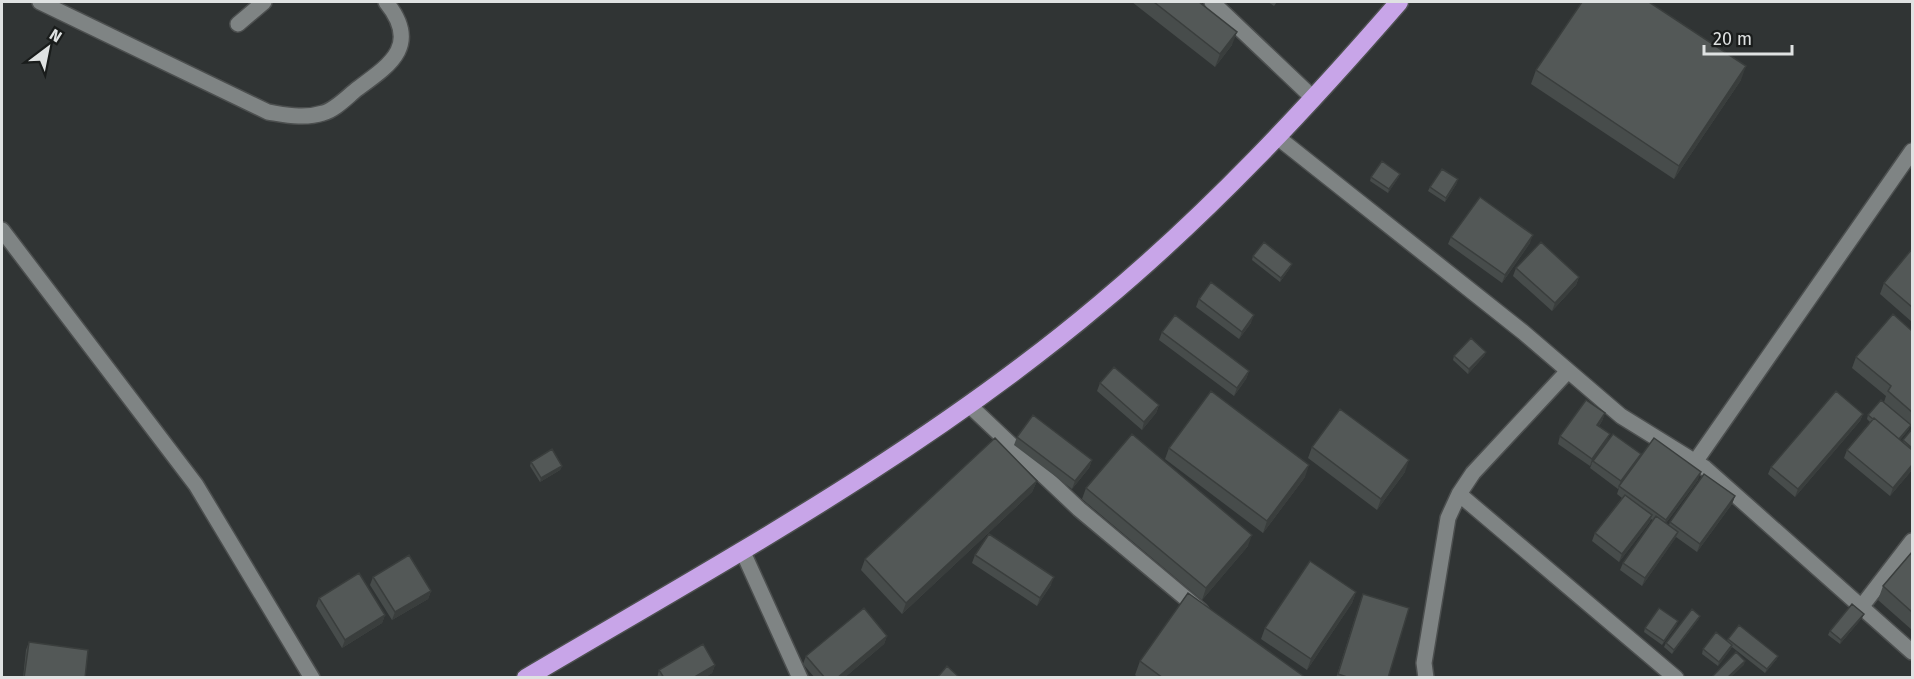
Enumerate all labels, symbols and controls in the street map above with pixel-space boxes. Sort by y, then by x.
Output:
north arrow [18,18,78,78]
scale bar [1704,18,1792,56]
text: N [46,25,65,47]
text: 20 m [1713,28,1752,50]

